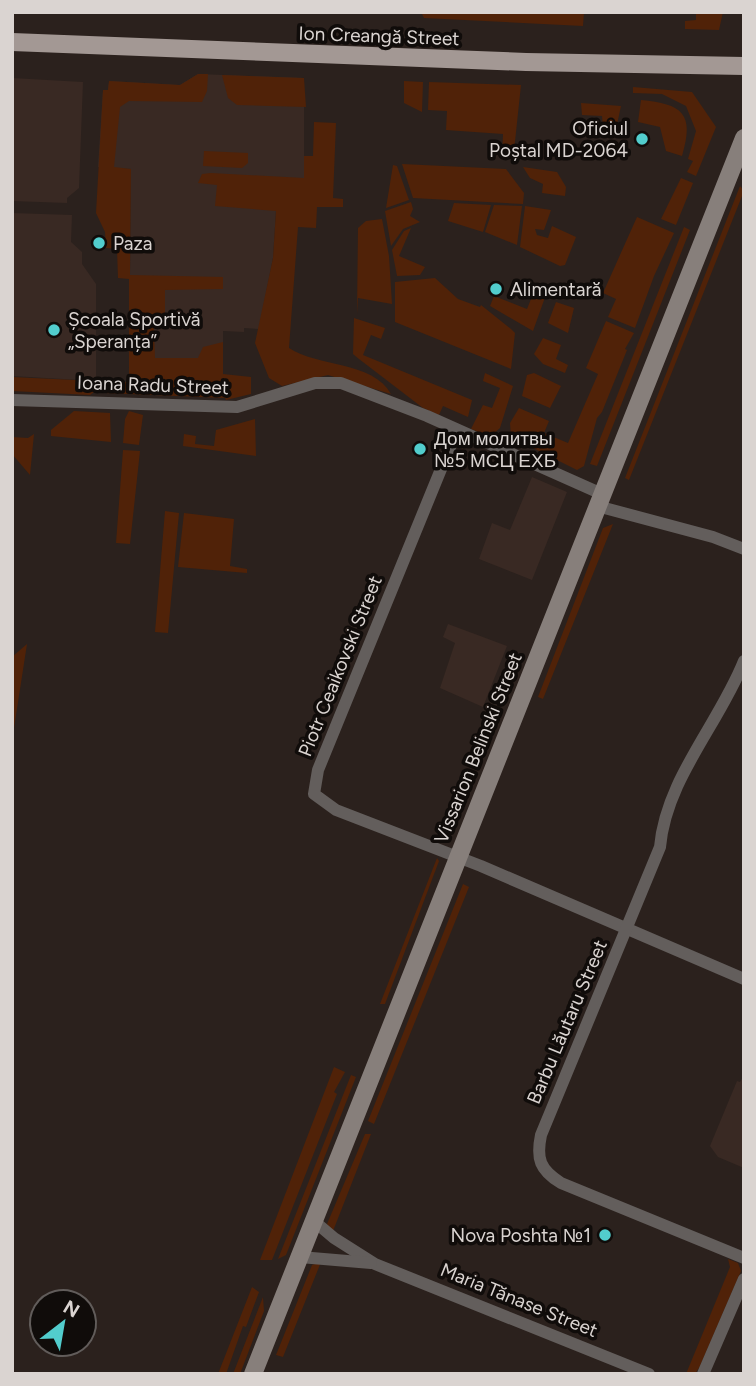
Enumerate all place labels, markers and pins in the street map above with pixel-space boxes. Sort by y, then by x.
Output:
place label: Oficiul Poștal MD-2064 [489,117,628,162]
marker: Oficiul Poștal MD-2064 [634,131,650,147]
place label: Paza [113,232,153,255]
marker: Paza [91,235,107,251]
place label: Alimentară [510,278,602,301]
marker: Alimentară [488,281,504,297]
place label: Școala Sportivă „Speranța” [68,308,200,353]
marker: Școala Sportivă „Speranța” [46,322,62,338]
place label: Дом молитвы №5 МСЦ ЕХБ [434,427,556,472]
marker: Дом молитвы №5 МСЦ ЕХБ [412,441,428,457]
place label: Nova Poshta №1 [450,1224,591,1247]
marker: Nova Poshta №1 [597,1227,613,1243]

